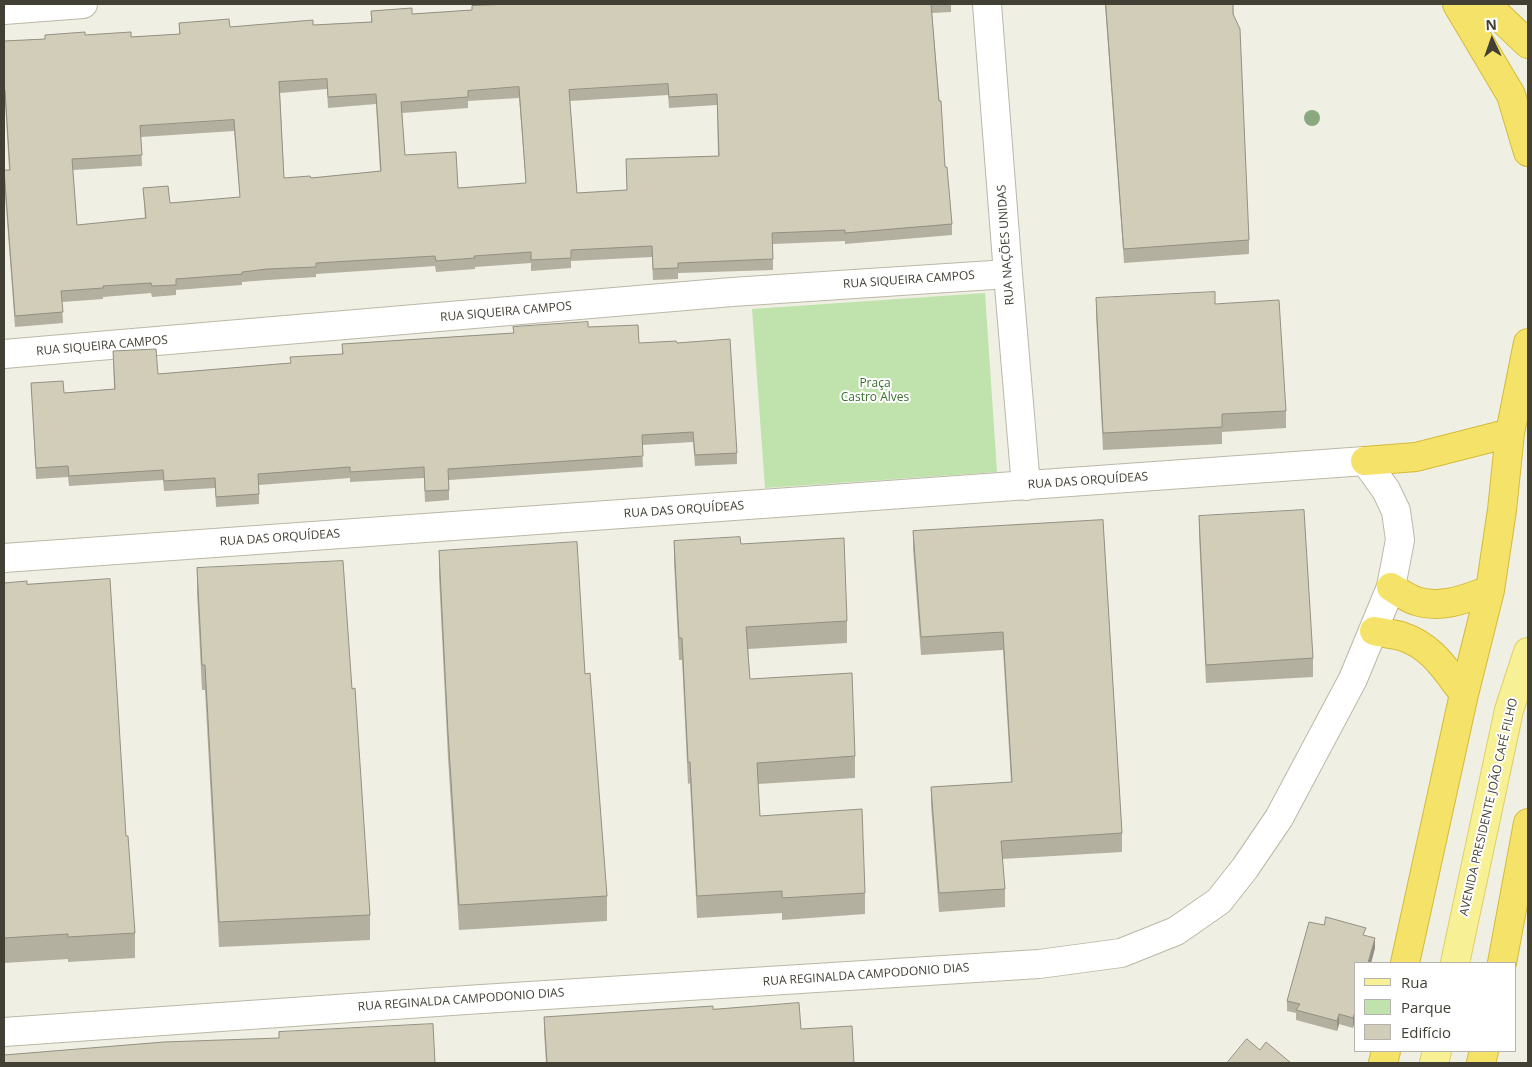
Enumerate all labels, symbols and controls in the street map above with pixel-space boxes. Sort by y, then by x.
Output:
north arrow [1467,15,1517,65]
text: N [1485,15,1497,34]
street label: RUA NAÇÕES UNIDAS [995,184,1017,306]
street label: RUA SIQUEIRA CAMPOS [843,268,975,292]
street label: RUA SIQUEIRA CAMPOS [440,299,572,325]
street label: RUA SIQUEIRA CAMPOS [36,333,168,359]
park label: Praça Castro Alves [841,377,909,405]
street label: RUA DAS ORQUÍDEAS [1027,470,1149,492]
street label: RUA DAS ORQUÍDEAS [623,499,745,521]
street label: RUA DAS ORQUÍDEAS [219,527,341,549]
street label: AVENIDA PRESIDENTE JOÃO CAFÉ FILHO [1457,697,1521,917]
street label: RUA REGINALDA CAMPODONIO DIAS [762,961,970,989]
legend [1354,962,1517,1052]
text: Rua [1401,972,1428,992]
street label: RUA REGINALDA CAMPODONIO DIAS [357,986,565,1014]
text: Parque [1401,997,1451,1017]
text: Edifício [1401,1022,1451,1042]

